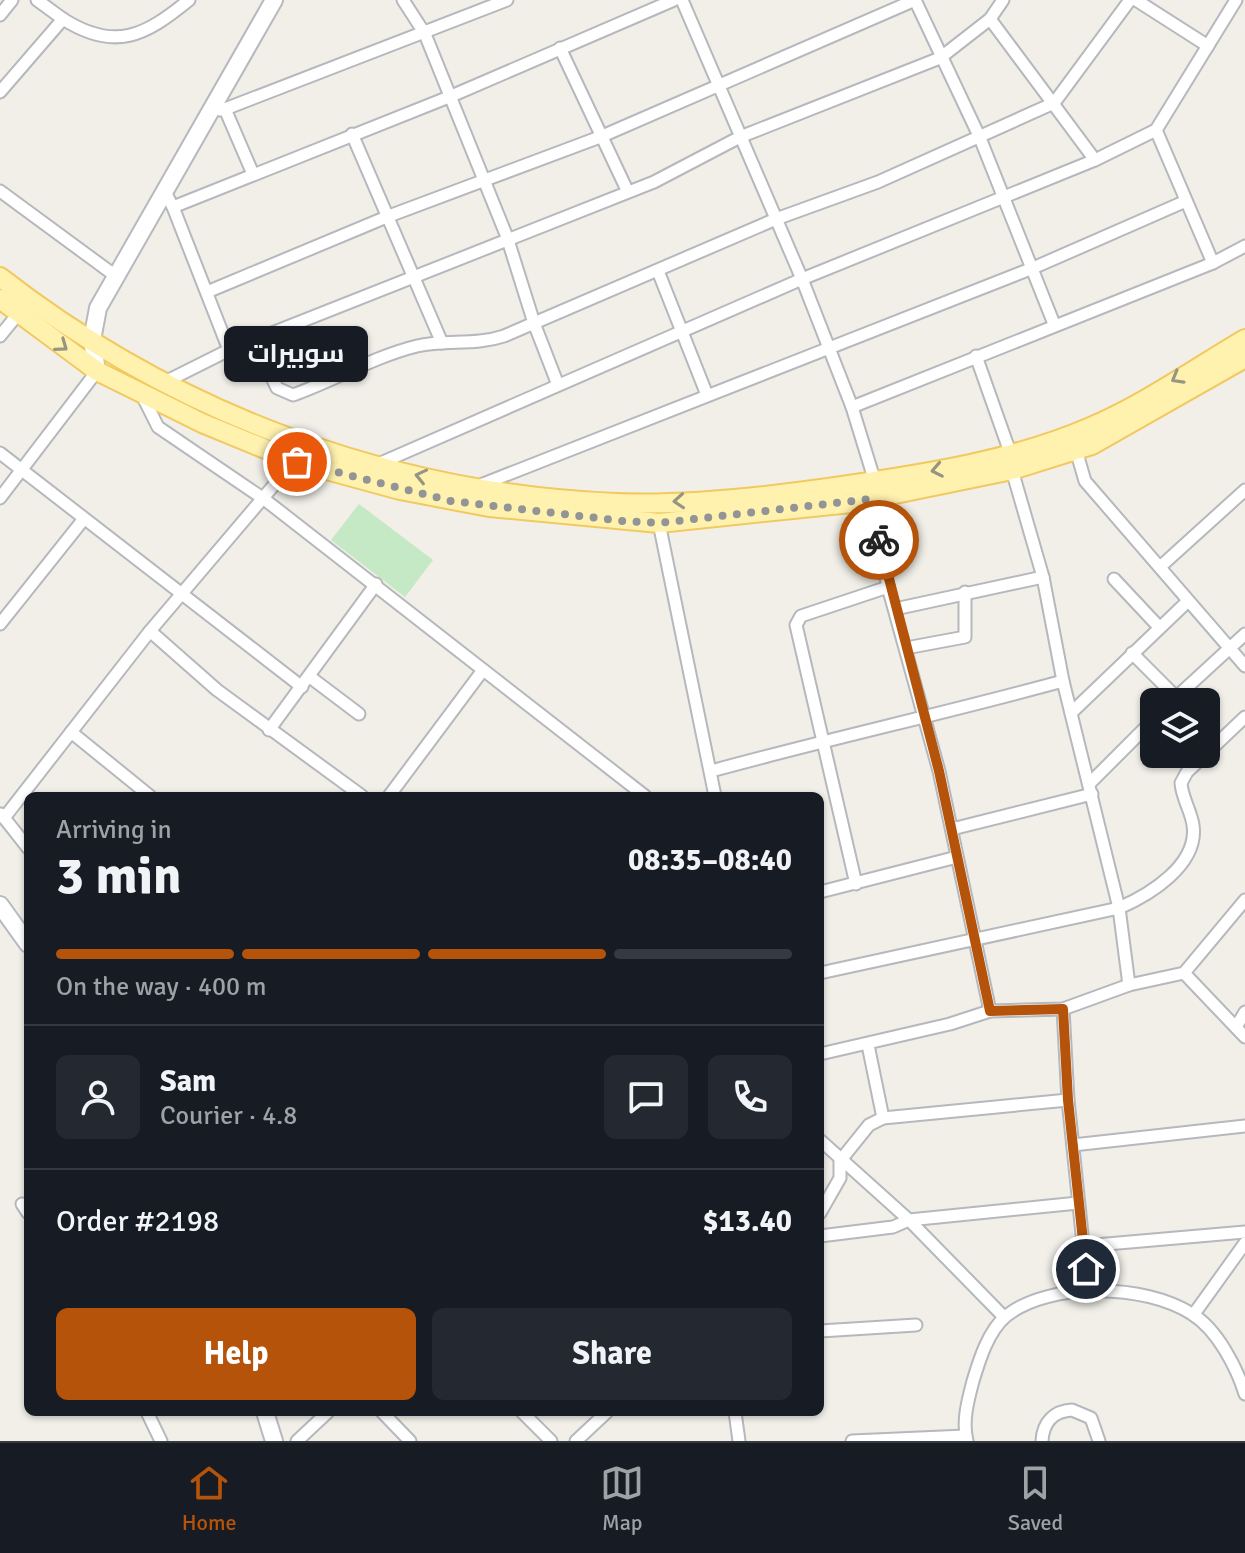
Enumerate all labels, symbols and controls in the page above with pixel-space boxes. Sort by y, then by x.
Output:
callout: سوبيرات [225,326,369,382]
one-way arrow [53,336,68,351]
text: سوبيرات [248,338,344,370]
one-way arrow [1172,368,1186,384]
pin [263,428,331,496]
icon: bag [275,440,319,484]
one-way arrow [930,461,944,478]
one-way arrow [414,469,428,486]
one-way arrow [672,492,685,509]
courier [839,500,919,580]
icon: bike [857,518,901,562]
map controls [1140,688,1220,768]
button: layers [1140,688,1220,768]
text: Arriving in [56,814,172,846]
text: 08:35–08:40 [628,842,792,879]
text: 3 min [56,844,182,908]
text: On the way · 400 m [56,971,266,1003]
button: person [56,1055,140,1139]
button: chat [604,1055,688,1139]
button: phone [708,1055,792,1139]
text: Sam [160,1063,216,1100]
text: Courier · 4.8 [160,1100,297,1132]
text: Order #2198 [56,1203,219,1240]
text: $13.40 [702,1203,792,1240]
pin [1052,1235,1120,1303]
icon: home [1064,1247,1108,1291]
button: Help [56,1308,416,1400]
button: Share [432,1308,792,1400]
tab: Home [182,1461,237,1536]
tab: Map [600,1461,644,1536]
tab: Saved [1008,1461,1063,1536]

